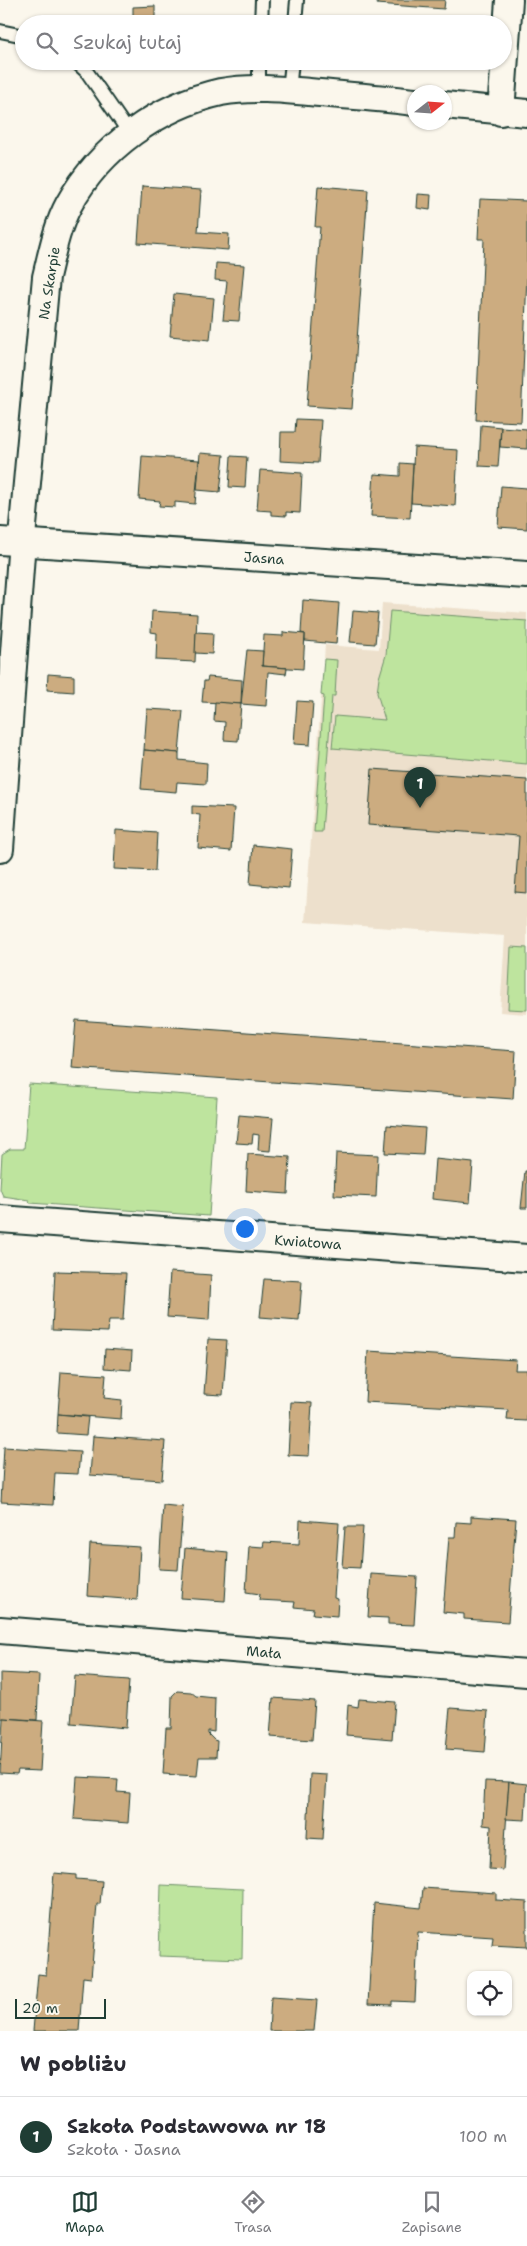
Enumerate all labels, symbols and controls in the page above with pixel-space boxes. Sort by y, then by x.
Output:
search box [15,15,512,70]
icon: search [33,29,61,57]
text: Szukaj tutaj [73,30,182,55]
north arrow [407,85,452,130]
street label: Na Skarpie [34,245,64,321]
street label: Jasna [243,548,285,568]
pin: 1 [404,767,436,808]
your location [232,1216,258,1242]
street label: Kwiatowa [274,1231,342,1253]
street label: Mała [245,1641,283,1663]
map controls [467,1971,512,2016]
button: locate [467,1971,512,2016]
scale bar [15,1996,106,2019]
text: 20 m [22,1999,58,2017]
text: W pobliżu [20,2050,127,2078]
text: Szkoła Podstawowa nr 18 [67,2114,326,2139]
text: 1 [32,2126,40,2147]
text: 100 m [459,2126,507,2147]
text: Szkoła · Jasna [67,2139,181,2160]
tab: Mapa [65,2188,104,2236]
tab: Trasa [234,2188,271,2236]
tab: Zapisane [402,2188,462,2236]

